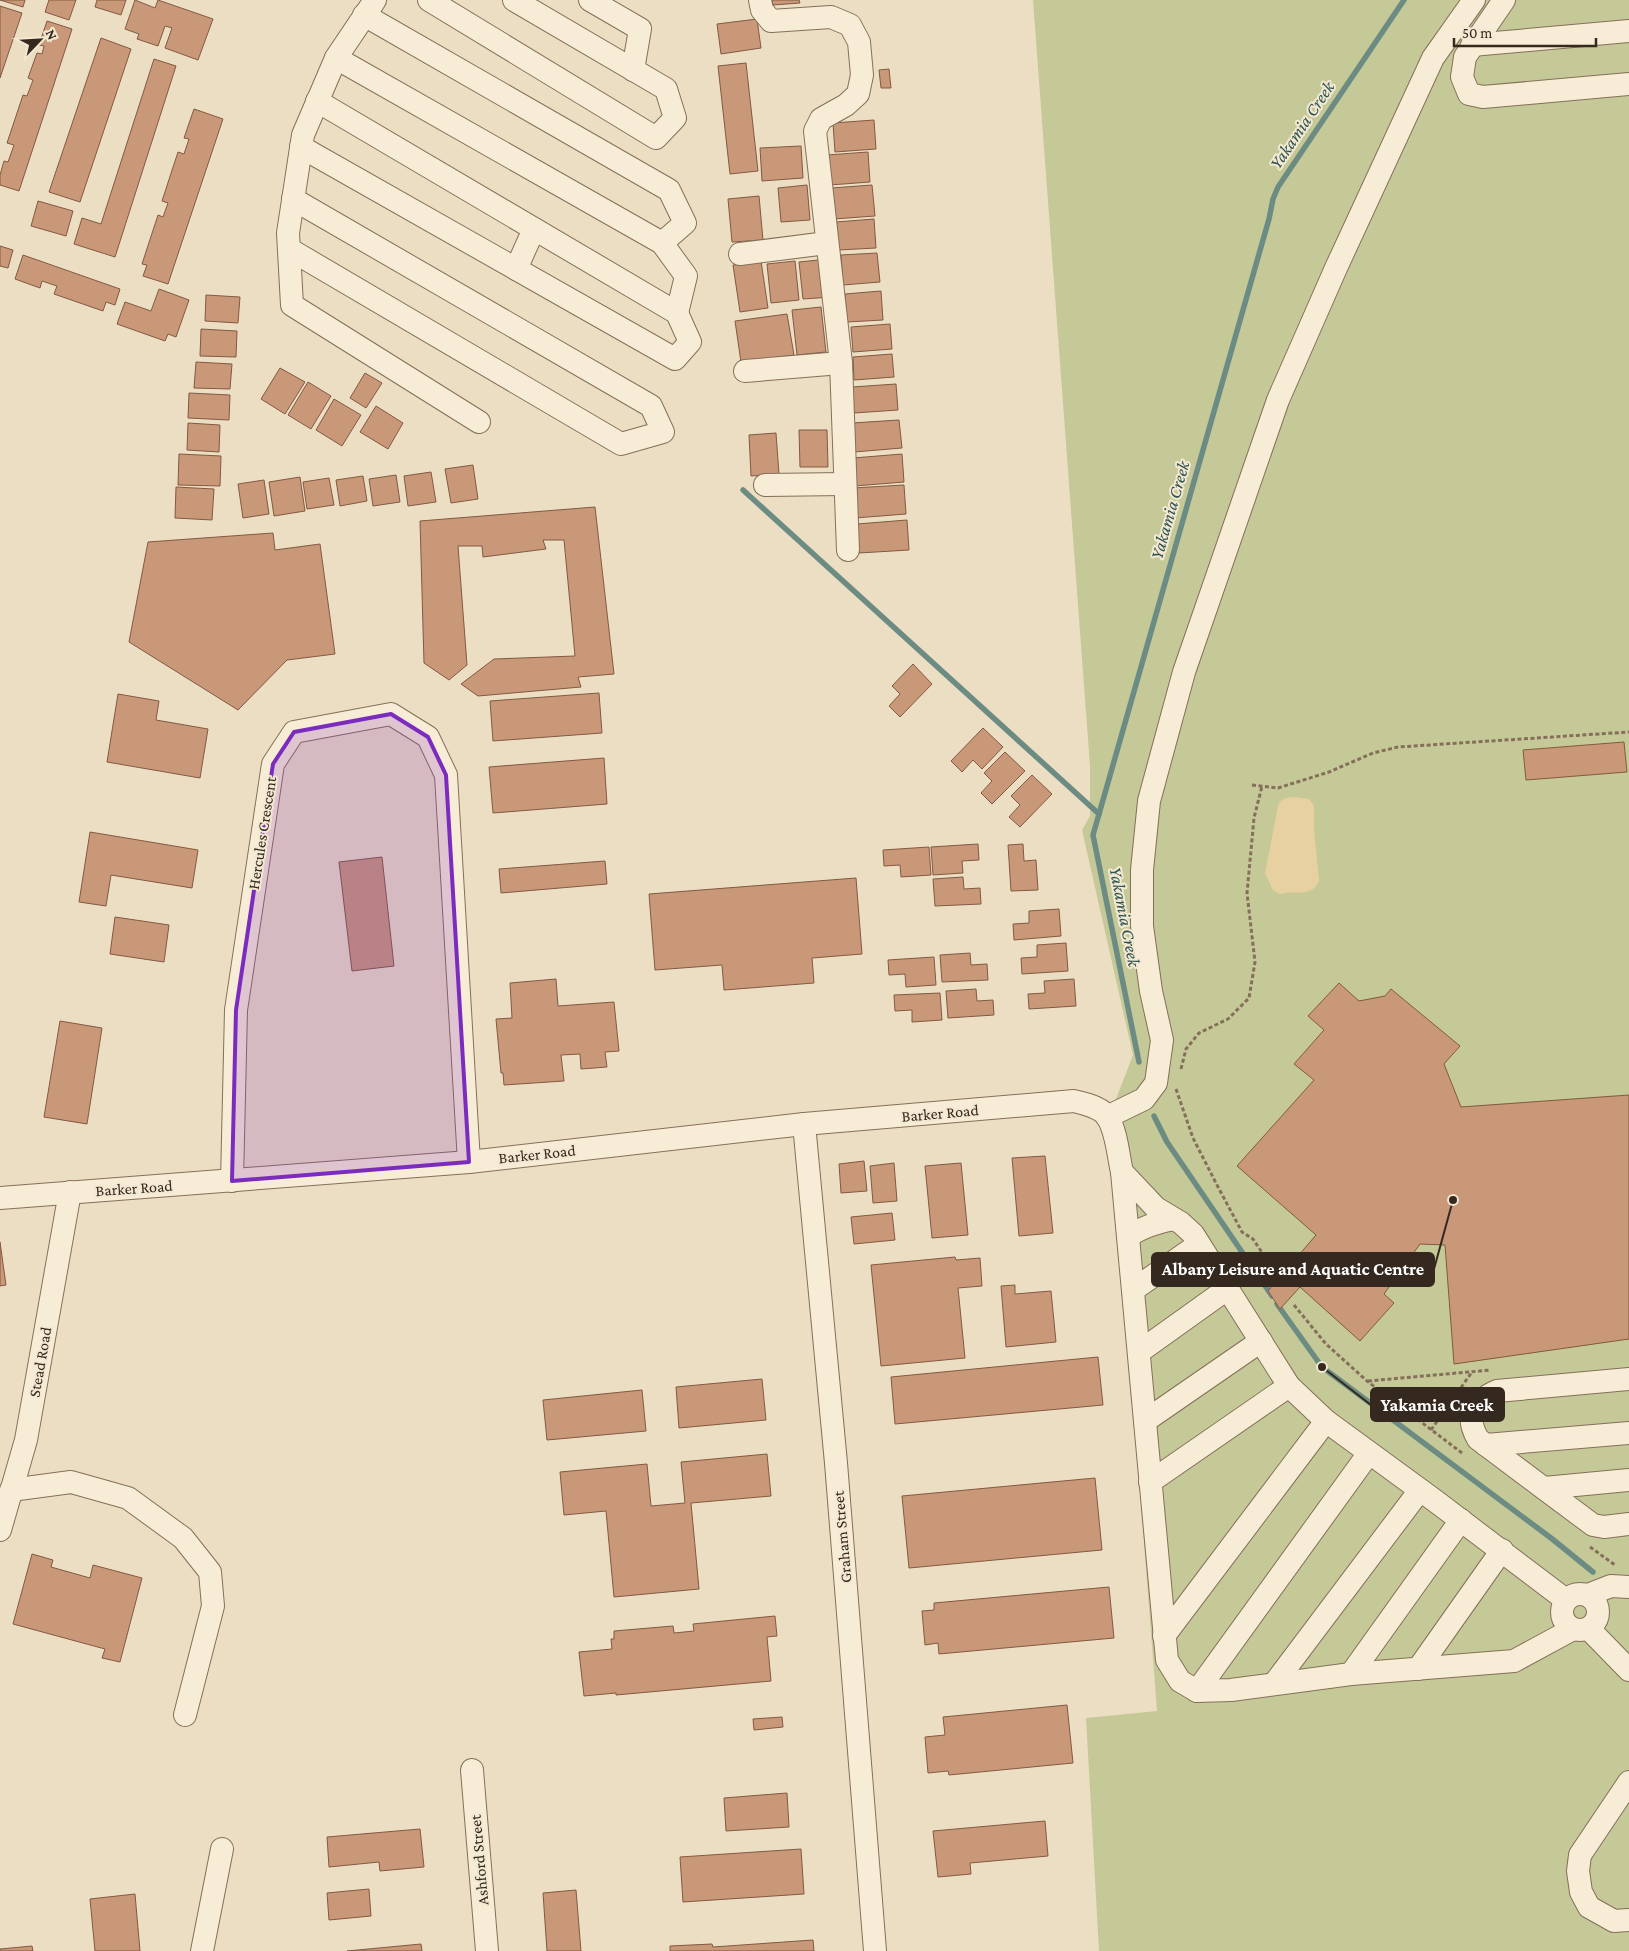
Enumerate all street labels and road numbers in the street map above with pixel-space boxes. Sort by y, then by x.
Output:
street label: Hercules Crescent [245,775,279,891]
street label: Barker Road [901,1101,980,1125]
street label: Barker Road [498,1141,577,1166]
street label: Barker Road [95,1177,174,1199]
street label: Stead Road [25,1325,55,1398]
street label: Graham Street [829,1490,854,1584]
street label: Ashford Street [467,1813,491,1906]

